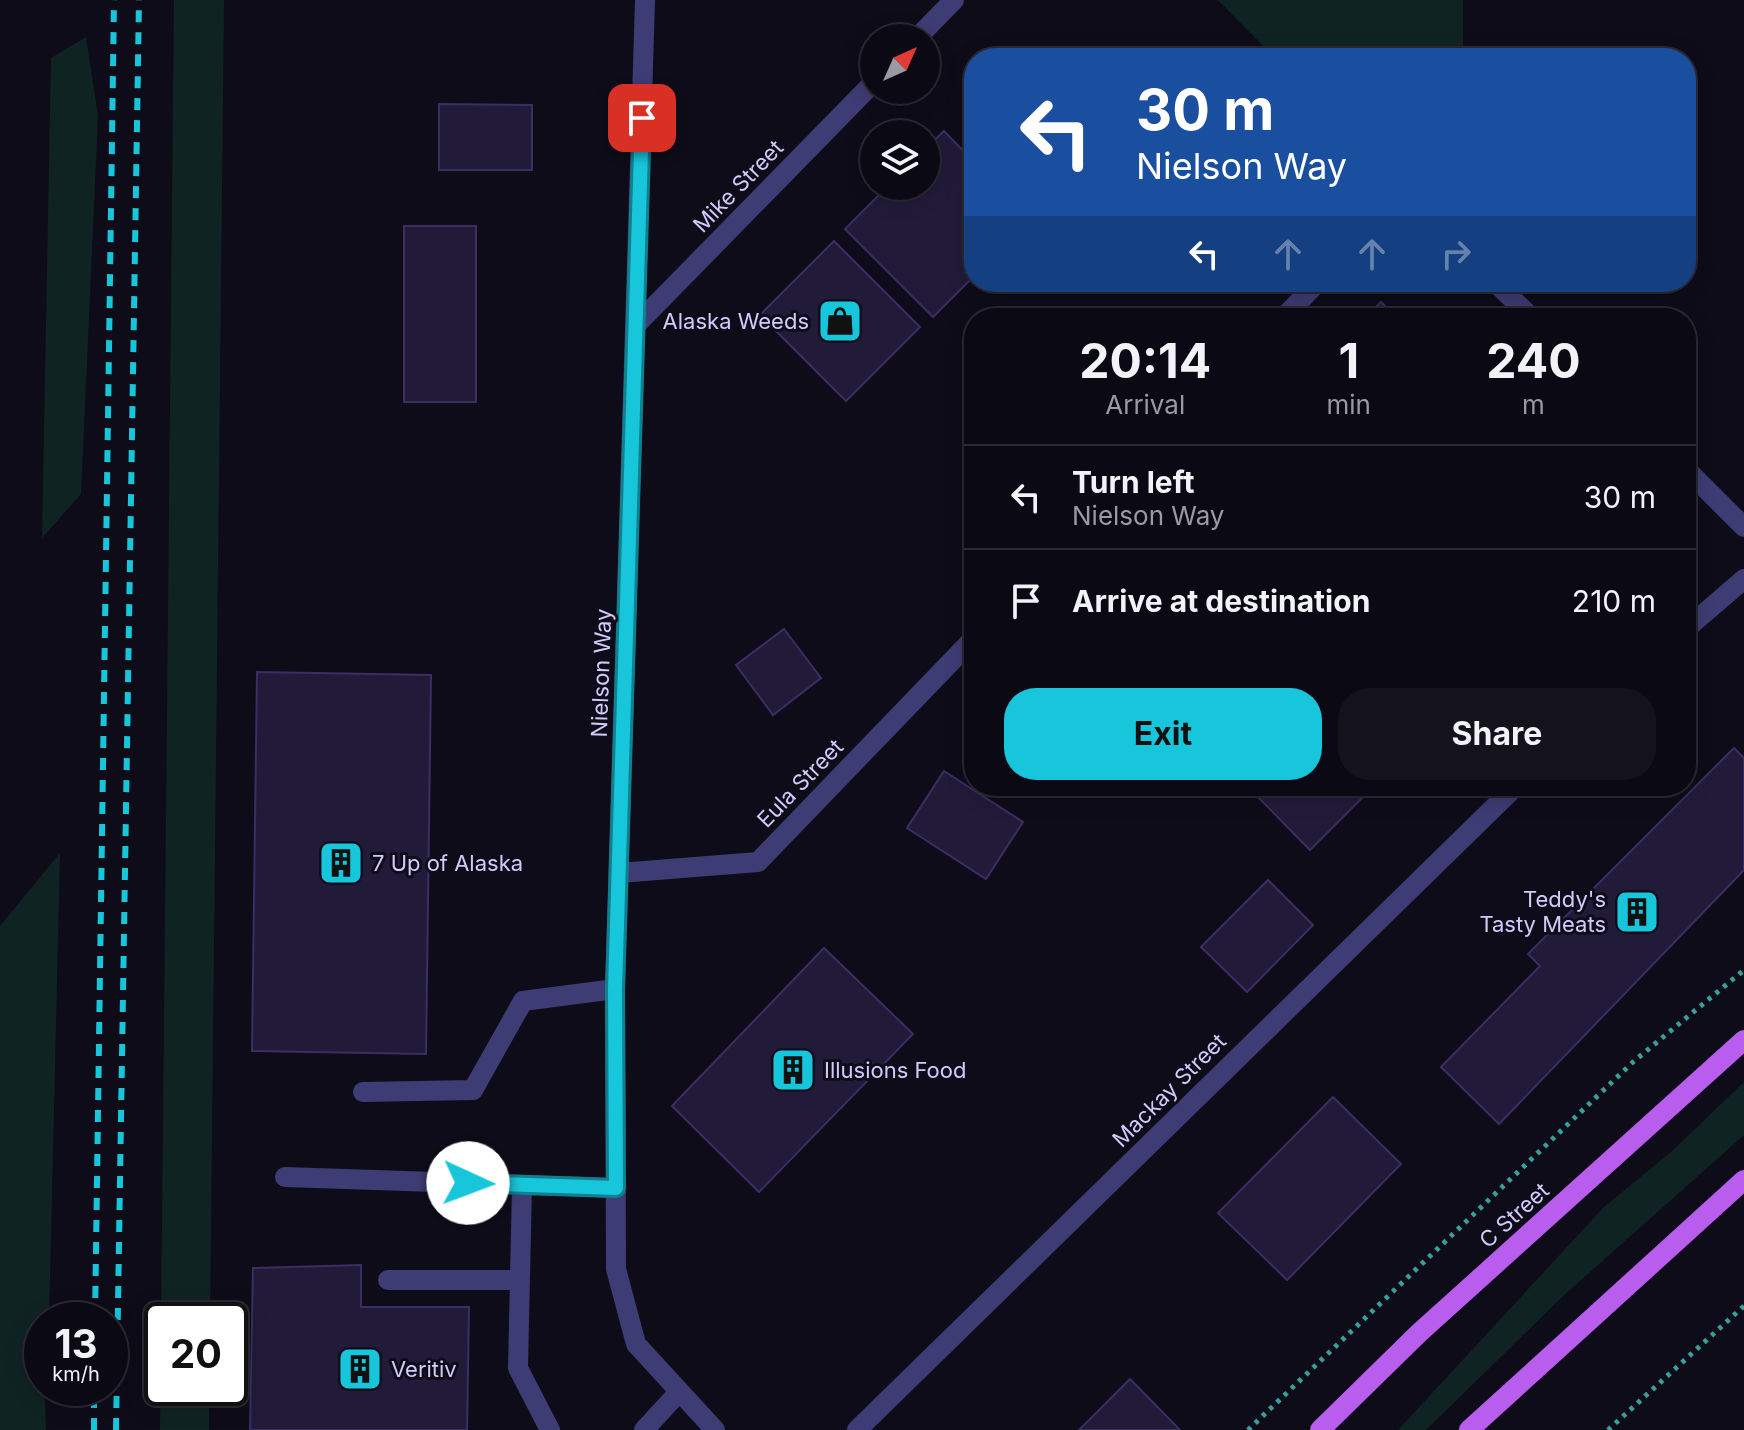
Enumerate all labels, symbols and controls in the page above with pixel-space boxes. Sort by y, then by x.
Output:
north arrow [860,24,940,104]
map controls [860,24,940,200]
text: 30 m [1136,76,1274,144]
icon: left [1004,80,1108,184]
pin [608,84,676,152]
icon: arrive [620,96,664,140]
button: layers [860,120,940,200]
street label: Mike Street [688,135,788,237]
text: Nielson Way [1136,144,1347,188]
icon: left [1182,232,1226,276]
icon: ahead [1266,232,1310,276]
icon: ahead [1350,232,1394,276]
icon: right [1434,232,1478,276]
shop icon: Alaska Weeds [816,297,864,345]
place label: Alaska Weeds [663,308,809,334]
text: 20:14 [1079,331,1211,390]
text: 1 [1338,331,1359,390]
text: 240 [1486,331,1581,390]
text: Arrival [1105,389,1185,420]
text: min [1327,389,1371,420]
text: m [1522,389,1545,420]
text: Turn left [1072,464,1194,500]
icon: left [1004,475,1048,519]
text: 30 m [1584,479,1656,515]
text: Nielson Way [1072,500,1224,531]
icon: arrive [1004,579,1048,623]
text: Arrive at destination [1072,583,1370,619]
text: 210 m [1572,583,1656,619]
street label: Nielson Way [586,608,616,738]
button: Exit [1004,688,1322,780]
button: Share [1338,688,1656,780]
street label: Eula Street [752,734,848,832]
building icon: 7 Up of Alaska [317,839,365,887]
place label: 7 Up of Alaska [372,850,523,876]
place label: Teddy's Tasty Meats [1479,886,1606,937]
building icon: Teddy's Tasty Meats [1613,888,1661,936]
street label: Mackay Street [1107,1028,1231,1152]
building icon: Illusions Food [769,1046,817,1094]
place label: Illusions Food [824,1057,966,1083]
position arrow [426,1141,510,1225]
street label: C Street [1474,1177,1554,1253]
speed limit sign: 20 [144,1302,248,1406]
text: 13 [54,1319,98,1368]
building icon: Veritiv [336,1345,384,1393]
place label: Veritiv [391,1356,457,1382]
text: km/h [52,1362,100,1386]

